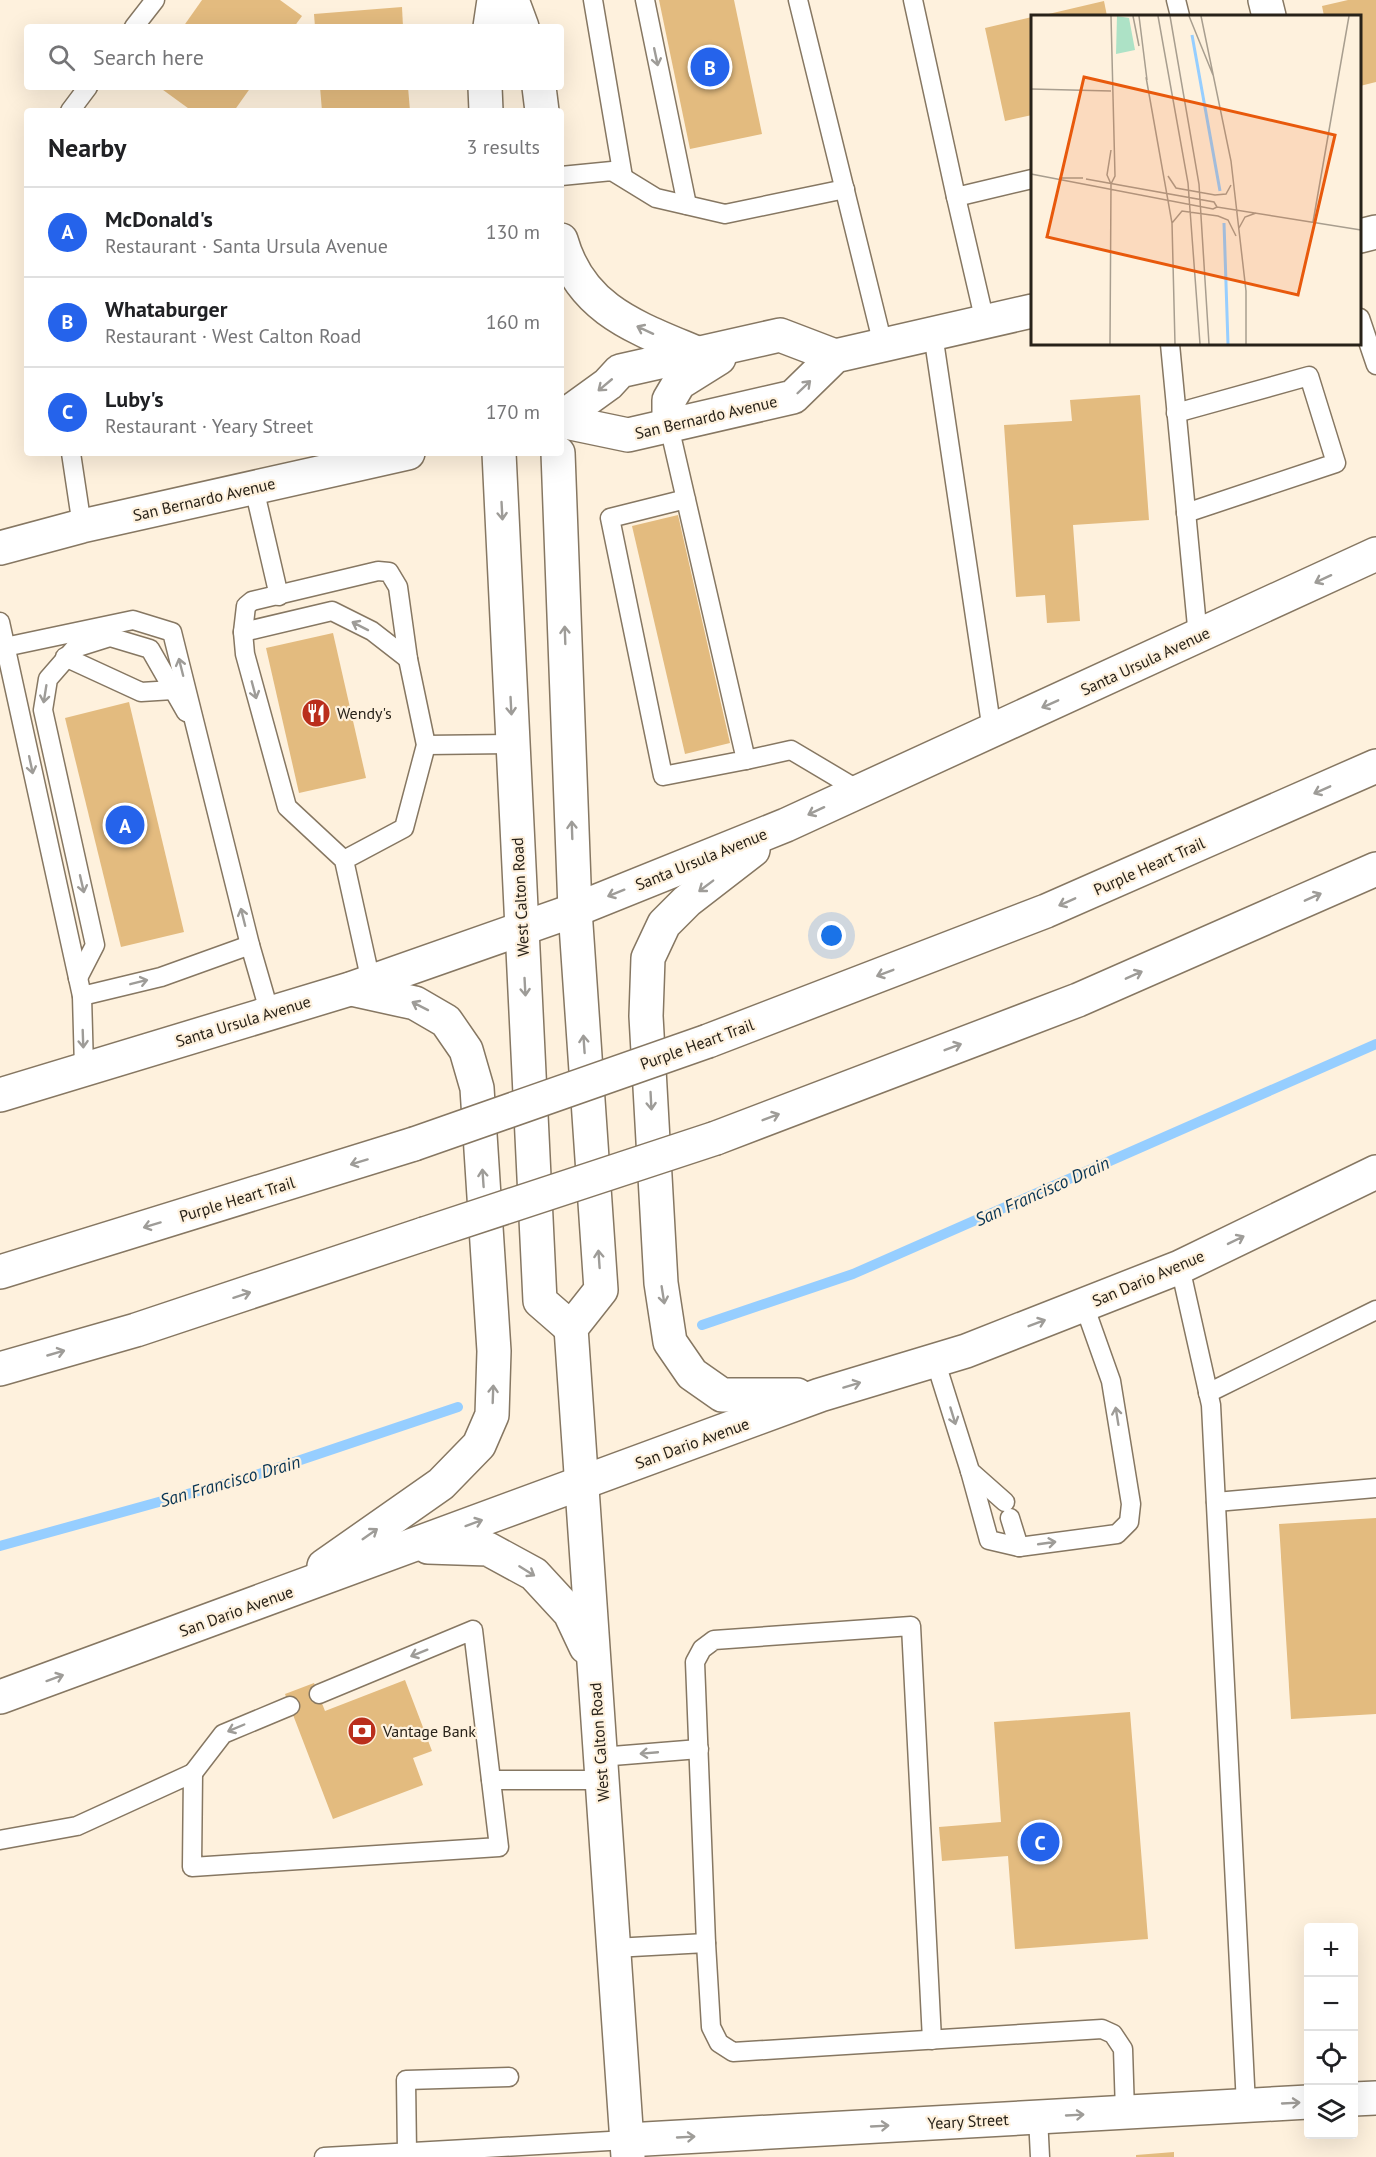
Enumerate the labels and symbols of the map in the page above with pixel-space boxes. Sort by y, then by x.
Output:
inset map [1031,15,1361,345]
pin: B [690,44,730,90]
one-way arrow [651,48,663,67]
one-way arrow [636,324,654,336]
one-way arrow [597,378,613,391]
one-way arrow [796,379,811,394]
street label: San Bernardo Avenue [633,391,779,443]
street label: San Bernardo Avenue [131,473,277,525]
one-way arrow [497,501,508,521]
one-way arrow [1314,573,1332,585]
one-way arrow [352,619,370,631]
street label: Santa Ursula Avenue [1077,622,1213,700]
one-way arrow [560,626,571,646]
one-way arrow [174,657,186,676]
one-way arrow [249,680,261,699]
one-way arrow [40,684,51,703]
one-way arrow [506,696,517,716]
restaurant icon: Wendy's [300,697,332,729]
one-way arrow [1042,699,1060,710]
place label: Wendy's [337,703,392,723]
one-way arrow [26,755,37,775]
one-way arrow [1314,785,1332,796]
pin: A [106,802,144,848]
one-way arrow [807,806,825,818]
one-way arrow [567,821,578,841]
street label: Santa Ursula Avenue [632,823,770,895]
street label: Purple Heart Trail [1090,832,1208,899]
street label: West Calton Road [507,837,533,957]
one-way arrow [76,875,88,894]
one-way arrow [698,880,714,893]
one-way arrow [607,888,626,899]
one-way arrow [1303,891,1321,902]
one-way arrow [1058,896,1076,908]
one-way arrow [237,908,249,927]
your location [817,921,846,950]
one-way arrow [876,968,895,979]
one-way arrow [1125,969,1143,980]
one-way arrow [129,976,148,988]
one-way arrow [519,977,530,997]
street label: Santa Ursula Avenue [173,991,313,1051]
one-way arrow [411,1000,429,1012]
street label: Purple Heart Trail [637,1014,757,1074]
one-way arrow [77,1028,89,1048]
one-way arrow [578,1034,589,1054]
one-way arrow [943,1041,962,1052]
one-way arrow [646,1090,657,1110]
one-way arrow [761,1111,780,1122]
water label: San Francisco Drain [971,1151,1113,1231]
one-way arrow [350,1157,369,1168]
one-way arrow [477,1169,488,1189]
street label: Purple Heart Trail [177,1172,297,1226]
one-way arrow [143,1220,162,1231]
one-way arrow [1226,1233,1244,1245]
street label: San Dario Avenue [1089,1245,1207,1311]
one-way arrow [593,1250,604,1270]
one-way arrow [658,1285,669,1305]
one-way arrow [232,1288,251,1299]
one-way arrow [1027,1317,1046,1328]
one-way arrow [46,1347,65,1358]
one-way arrow [842,1379,861,1390]
one-way arrow [487,1385,498,1405]
one-way arrow [948,1406,959,1425]
one-way arrow [1111,1407,1122,1426]
street label: San Dario Avenue [632,1413,752,1473]
water label: San Francisco Drain [157,1450,303,1512]
one-way arrow [465,1516,483,1527]
one-way arrow [361,1528,378,1540]
one-way arrow [1036,1538,1056,1549]
one-way arrow [518,1565,535,1577]
street label: San Dario Avenue [176,1581,296,1641]
one-way arrow [410,1648,428,1659]
one-way arrow [45,1671,64,1682]
street label: West Calton Road [585,1682,613,1802]
bank icon: Vantage Bank [346,1715,378,1747]
place label: Vantage Bank [382,1721,476,1741]
one-way arrow [227,1723,245,1734]
one-way arrow [640,1748,660,1759]
pin: C [1020,1820,1060,1864]
one-way arrow [1280,2097,1300,2108]
street label: Yeary Street [927,2109,1010,2133]
one-way arrow [1065,2109,1085,2120]
one-way arrow [870,2120,890,2131]
one-way arrow [675,2132,695,2143]

